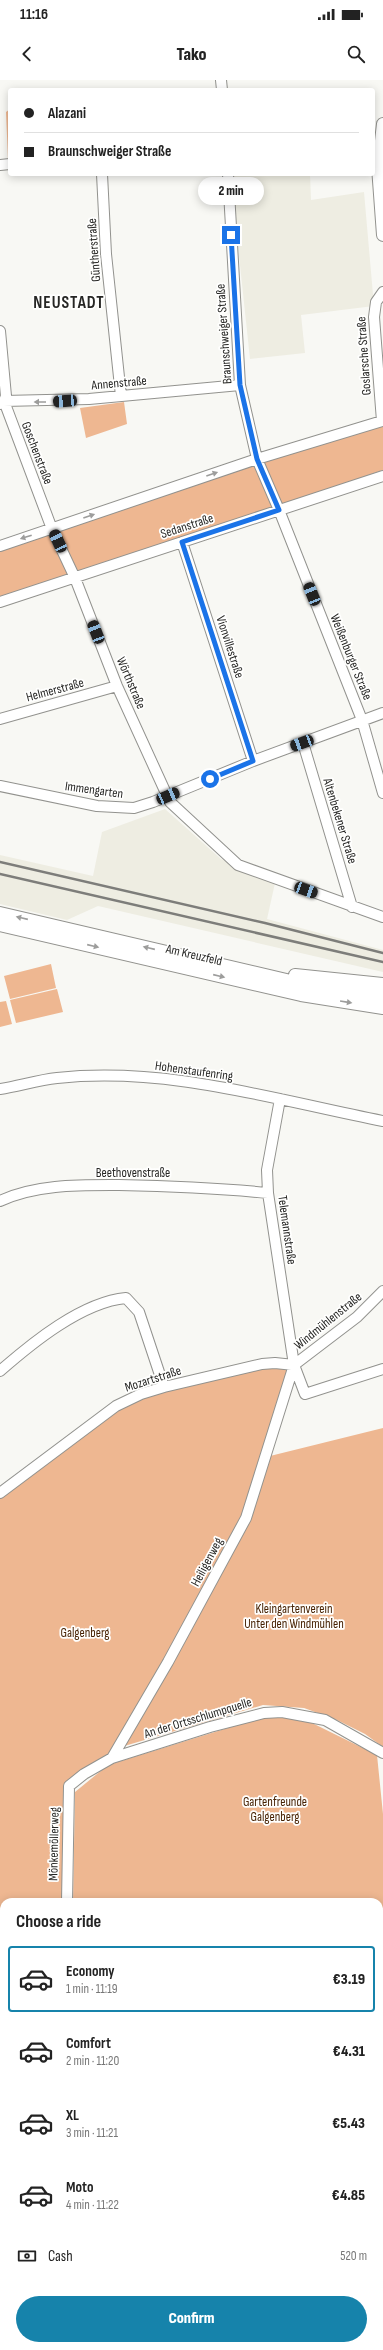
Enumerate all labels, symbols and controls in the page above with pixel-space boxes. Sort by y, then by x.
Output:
text: 11:16 [20,5,48,24]
icon: back [16,43,38,65]
icon: search [345,43,367,65]
text: Tako [176,44,207,65]
text: Alazani [48,104,86,123]
text: Braunschweiger Straße [48,142,171,161]
callout: 2 min [198,177,264,205]
text: 2 min [218,183,244,199]
street label: Güntherstraße [84,218,104,282]
route end [222,226,240,244]
street label: Braunschweiger Straße [213,283,235,385]
district label: NEUSTADT [33,293,105,313]
street label: Goslarsche Straße [353,316,375,396]
street label: Annenstraße [90,373,147,393]
car [53,394,77,408]
one-way arrow [33,399,46,405]
street label: Goschenstraße [18,419,56,487]
one-way arrow [206,471,218,477]
street label: Sedanstraße [159,510,215,542]
one-way arrow [83,513,95,519]
car [47,528,69,554]
one-way arrow [20,534,32,540]
car [302,581,322,607]
street label: Weißenburger Straße [326,612,376,702]
street label: Vionvillestraße [212,614,248,680]
car [86,619,106,645]
street label: Wörthstraße [113,655,149,711]
street label: Helmerstraße [24,675,86,705]
car [289,733,315,753]
route start [201,770,219,788]
street label: Altenbekener Straße [319,775,361,866]
street label: Immengarten [64,778,124,802]
car [155,786,181,806]
car [293,880,319,900]
one-way arrow [16,915,28,921]
street label: Am Kreuzfeld [163,941,224,969]
one-way arrow [86,943,99,949]
one-way arrow [143,944,155,950]
one-way arrow [213,973,225,979]
one-way arrow [340,999,352,1005]
street label: Hohenstaufenring [154,1058,234,1084]
street label: Beethovenstraße [96,1165,170,1181]
street label: Telemannstraße [274,1194,300,1266]
street label: Windmühlenstraße [291,1289,365,1353]
street label: Mozartstraße [123,1362,183,1396]
street label: Heiligenweg [188,1535,226,1589]
park label: Kleingartenverein Unter den Windmühlen [244,1601,344,1632]
park label: Galgenberg [61,1625,109,1641]
street label: An der Ortsschlumpquelle [141,1694,254,1742]
park label: Gartenfreunde Galgenberg [243,1794,307,1825]
street label: Mönkemöllerweg [45,1807,63,1881]
text: Choose a ride [16,1911,101,1932]
icon: car [18,1961,54,1997]
text: Economy [66,1962,115,1981]
text: €3.19 [333,1970,365,1989]
text: 1 min · 11:19 [66,1981,118,1997]
icon: car [18,2033,54,2069]
text: Comfort [66,2034,111,2053]
text: €4.31 [333,2042,365,2061]
text: 2 min · 11:20 [66,2053,119,2069]
icon: car [18,2105,54,2141]
text: XL [66,2106,79,2125]
text: €5.43 [332,2114,365,2133]
text: 3 min · 11:21 [66,2125,118,2141]
icon: car [18,2177,54,2213]
text: Moto [66,2178,93,2197]
text: €4.85 [332,2186,365,2205]
text: 4 min · 11:22 [66,2197,119,2213]
icon: cash [16,2245,38,2267]
text: Cash [48,2247,73,2266]
text: 520 m [340,2248,367,2264]
button: Confirm [16,2296,367,2342]

